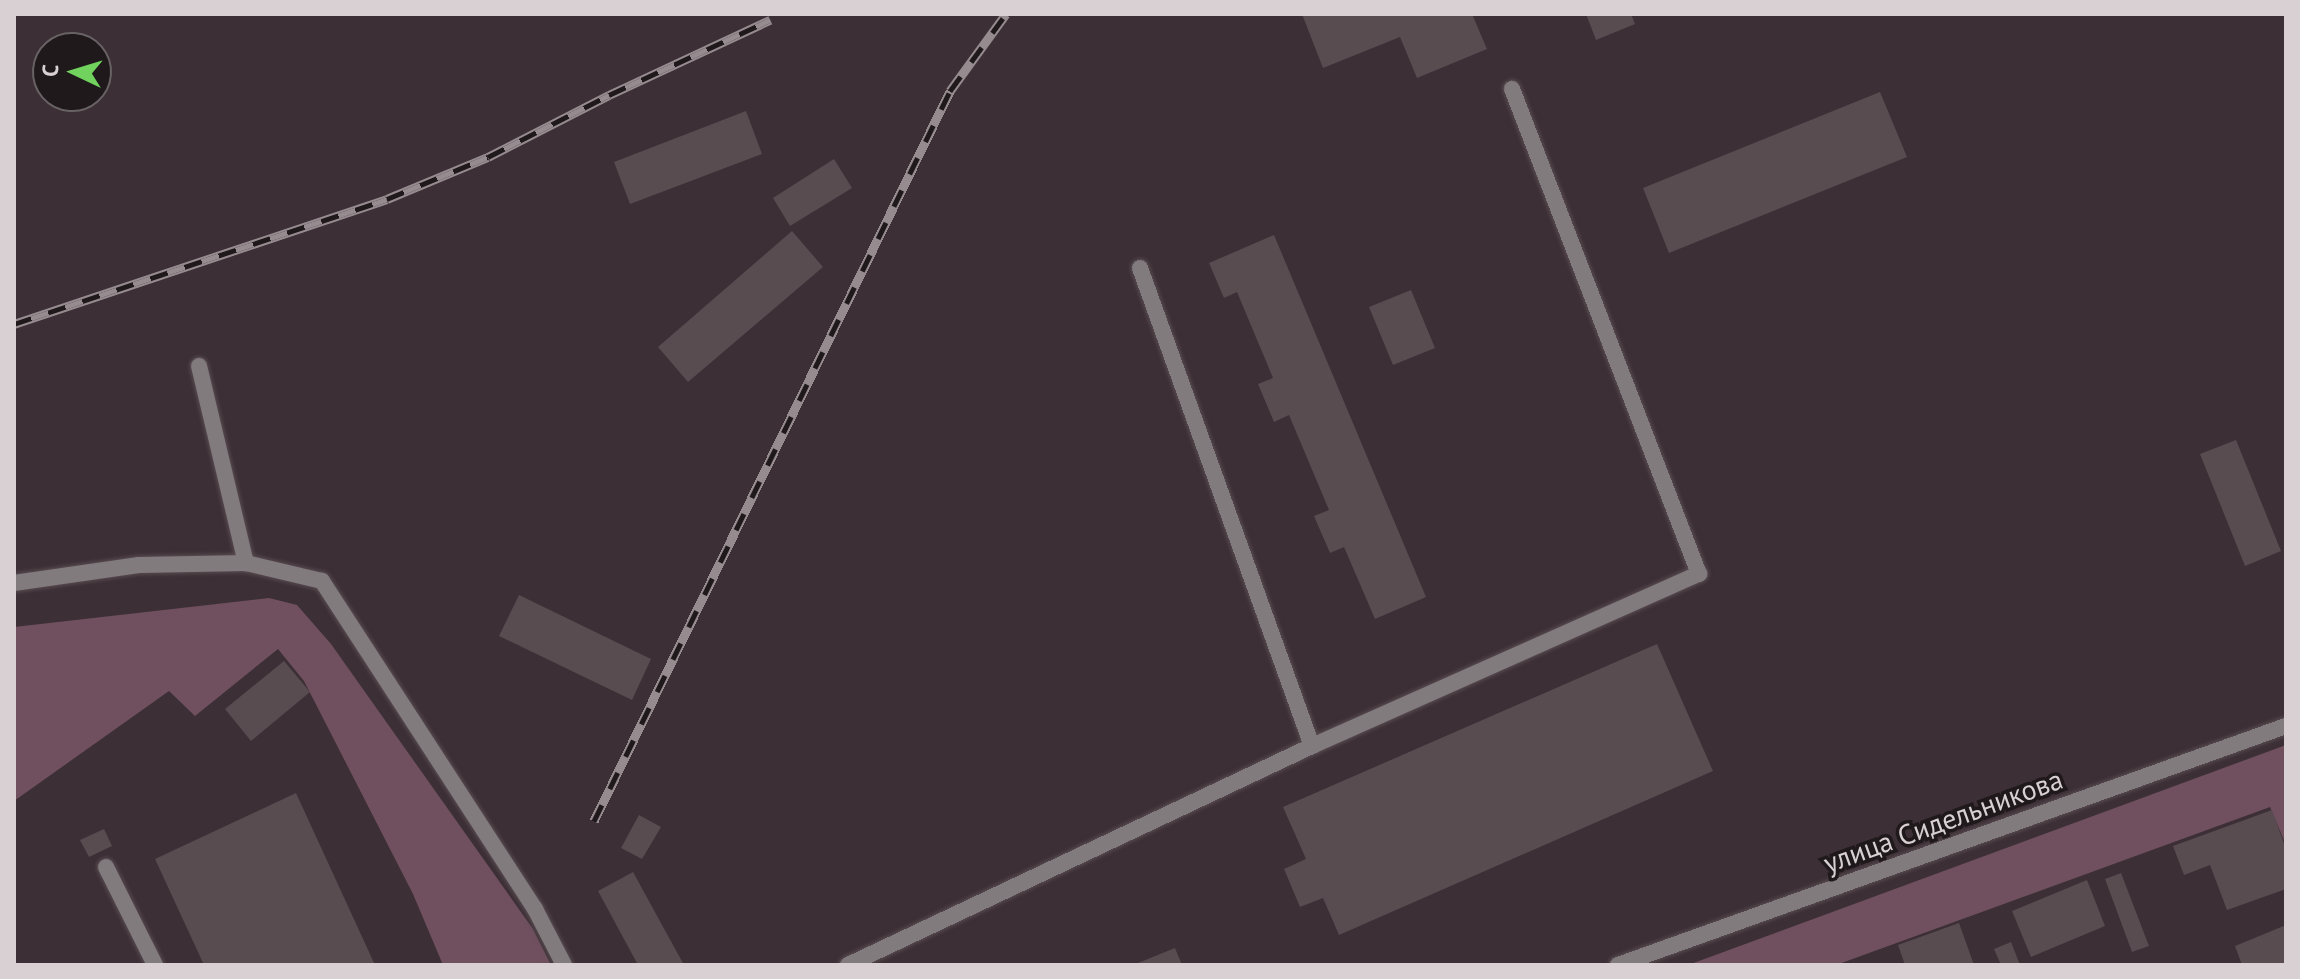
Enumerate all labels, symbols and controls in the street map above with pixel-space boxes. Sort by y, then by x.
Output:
north arrow [32,32,112,112]
text: С [36,63,64,78]
street label: улица Сидельникова [1819,762,2067,880]

